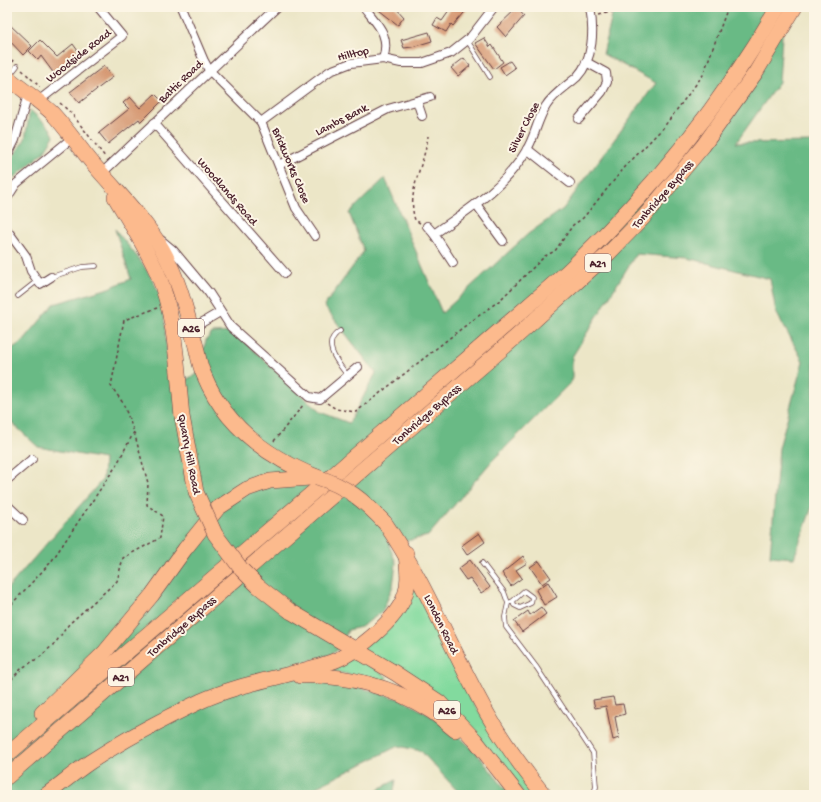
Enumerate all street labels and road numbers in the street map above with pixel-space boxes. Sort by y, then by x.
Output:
street label: Woodside Road [44,26,115,86]
street label: Hilltop [336,45,371,65]
street label: Baltic Road [156,57,207,108]
street label: Silver Close [506,99,544,156]
street label: Lambs Bank [313,101,372,140]
street label: Brickworks Close [268,125,313,206]
street label: Woodlands Road [193,156,260,230]
street label: Tonbridge Bypass [629,158,697,233]
road number: A21 [585,254,611,272]
road number: A26 [178,319,204,337]
street label: Tonbridge Bypass [389,382,465,450]
street label: Quarry Hill Road [173,413,203,497]
street label: London Road [420,593,461,658]
street label: Tonbridge Bypass [144,594,220,662]
road number: A21 [108,668,134,686]
road number: A26 [434,701,460,719]

